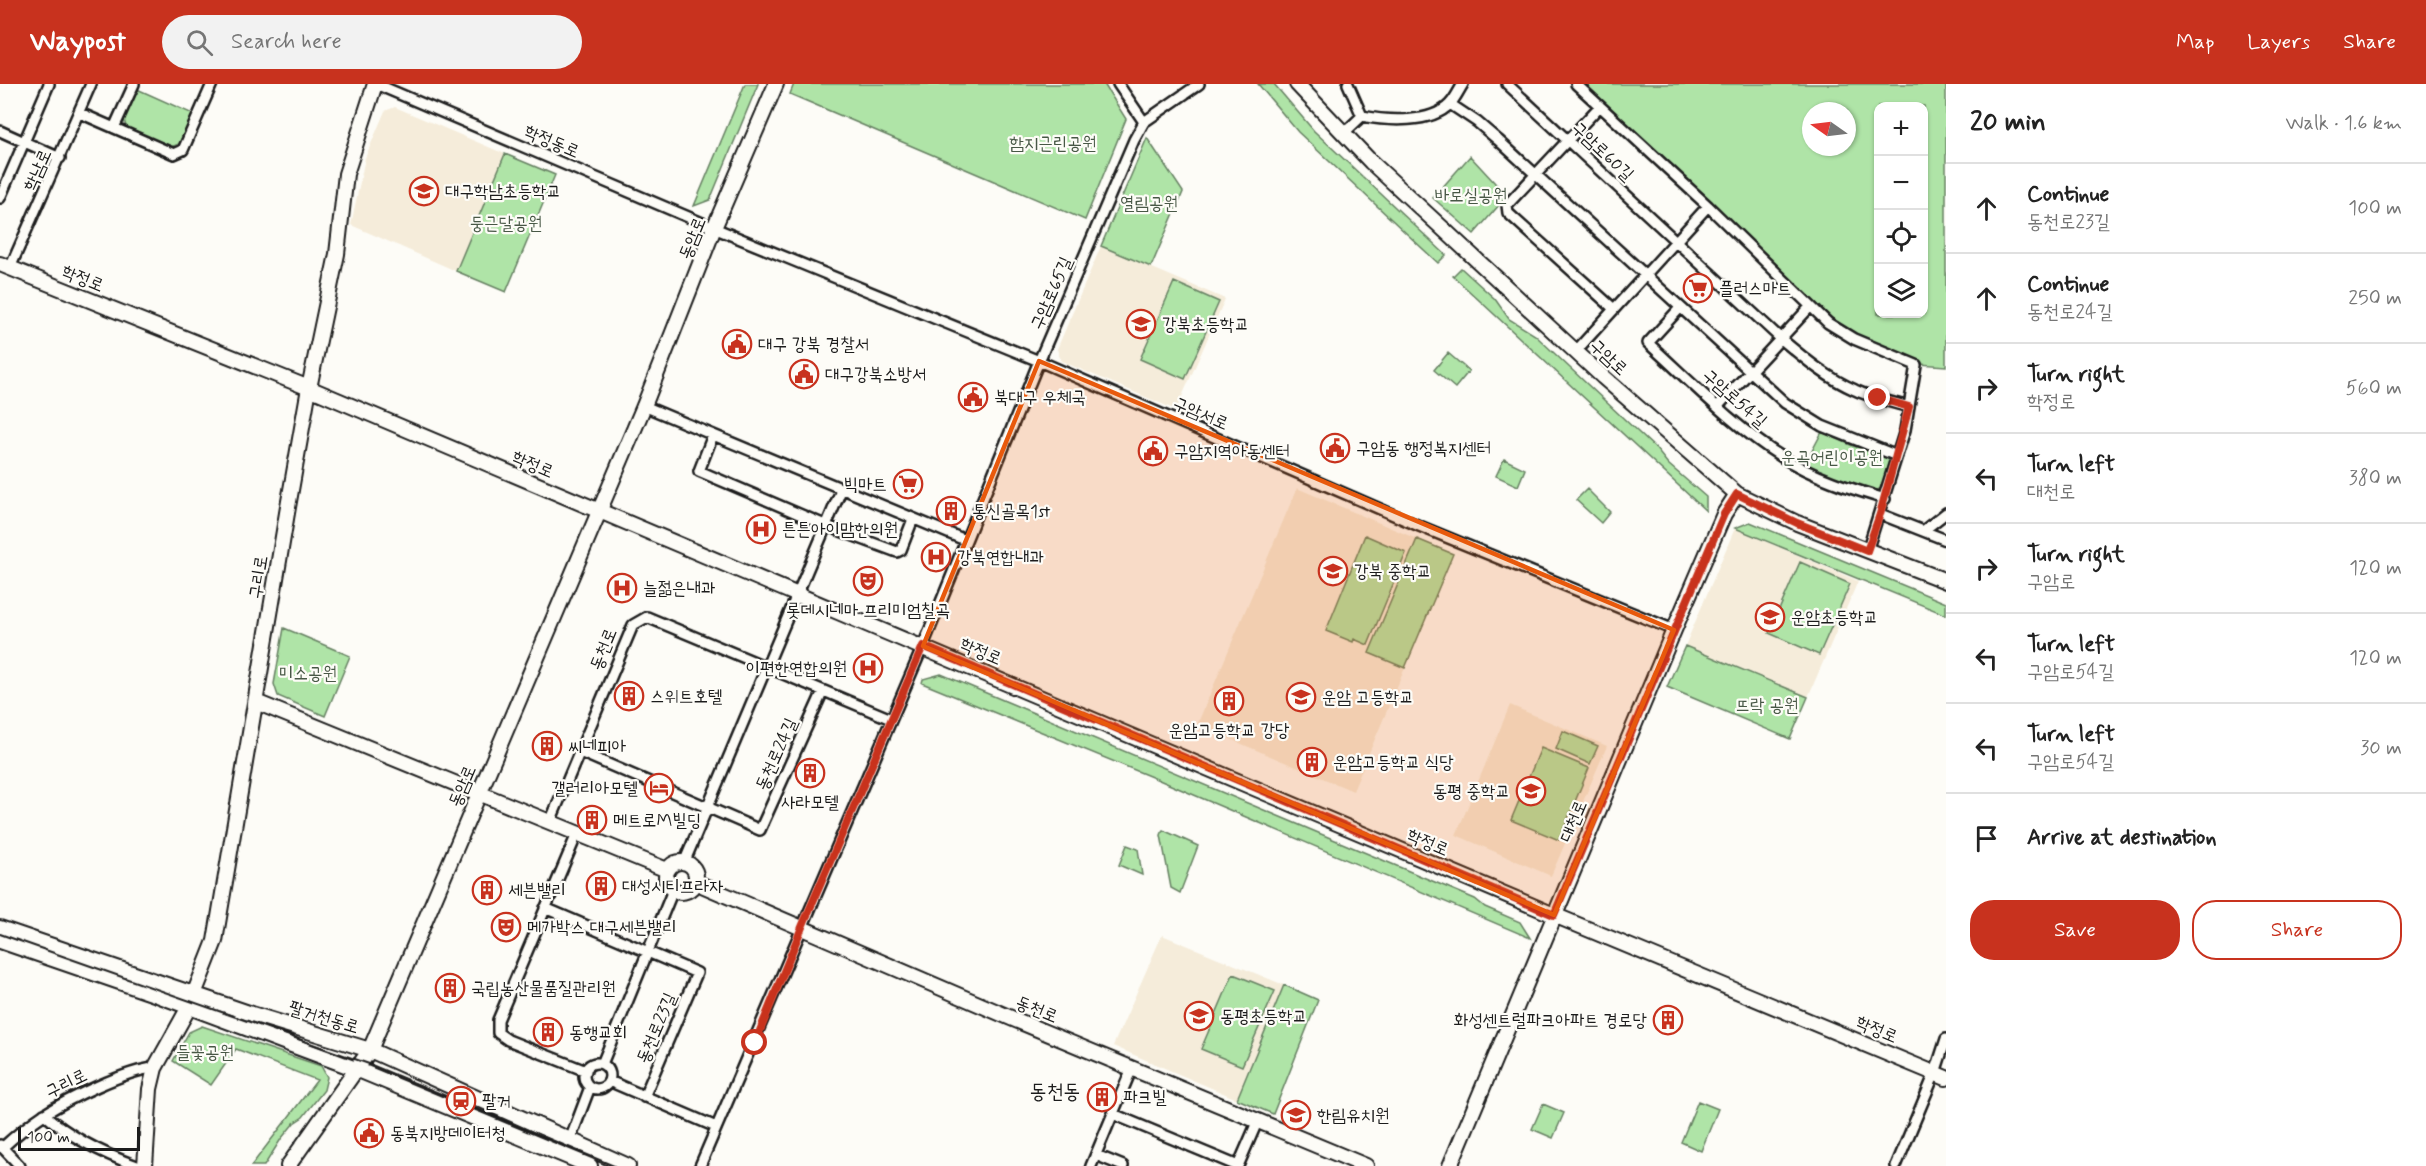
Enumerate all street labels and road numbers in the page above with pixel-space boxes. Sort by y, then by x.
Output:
street label: 구암로60길 [1566,117,1639,187]
street label: 학정동로 [520,120,583,164]
street label: 학남로 [18,146,58,195]
street label: 동암로 [674,214,712,263]
street label: 구암로65길 [1025,253,1079,334]
street label: 학정로 [58,260,107,298]
street label: 구암로 [1584,334,1632,381]
street label: 구암로54길 [1697,364,1772,434]
street label: 구암서로 [1169,392,1232,436]
street label: 학정로 [508,445,557,484]
street label: 구리로 [244,554,274,600]
street label: 동천로 [585,625,623,674]
street label: 학정로 [956,632,1005,671]
street label: 동천로24길 [750,714,804,795]
street label: 동암로 [443,762,482,811]
street label: 대천로 [1554,797,1593,846]
street label: 학정로 [1403,823,1452,862]
street label: 동천로23길 [631,989,683,1068]
street label: 동천로 [1012,991,1061,1029]
street label: 팔거천동로 [286,996,362,1040]
street label: 학정로 [1852,1010,1901,1049]
street label: 구리로 [42,1064,91,1104]

